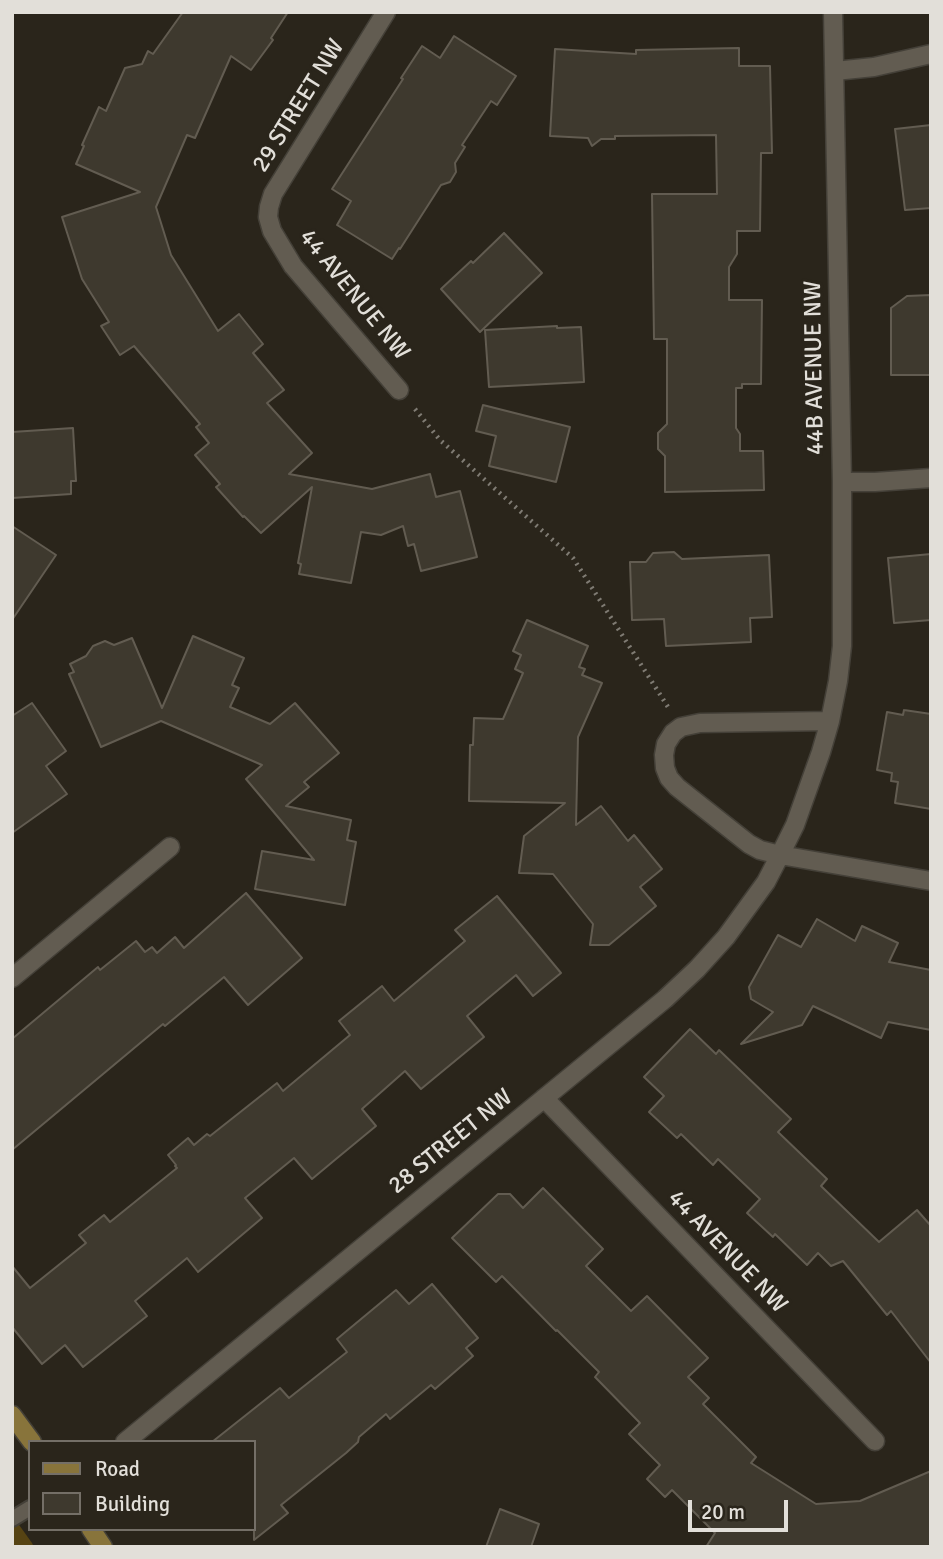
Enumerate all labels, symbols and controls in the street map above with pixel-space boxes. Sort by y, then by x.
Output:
street label: 29 STREET NW [247,34,351,178]
street label: 44 AVENUE NW [292,224,416,366]
street label: 44B AVENUE NW [799,281,831,455]
street label: 28 STREET NW [383,1083,519,1201]
street label: 44 AVENUE NW [661,1184,793,1320]
legend [28,1440,256,1531]
text: Road [95,1456,140,1482]
scale bar [691,1486,791,1530]
text: Building [95,1491,170,1517]
text: 20 m [701,1499,745,1525]

